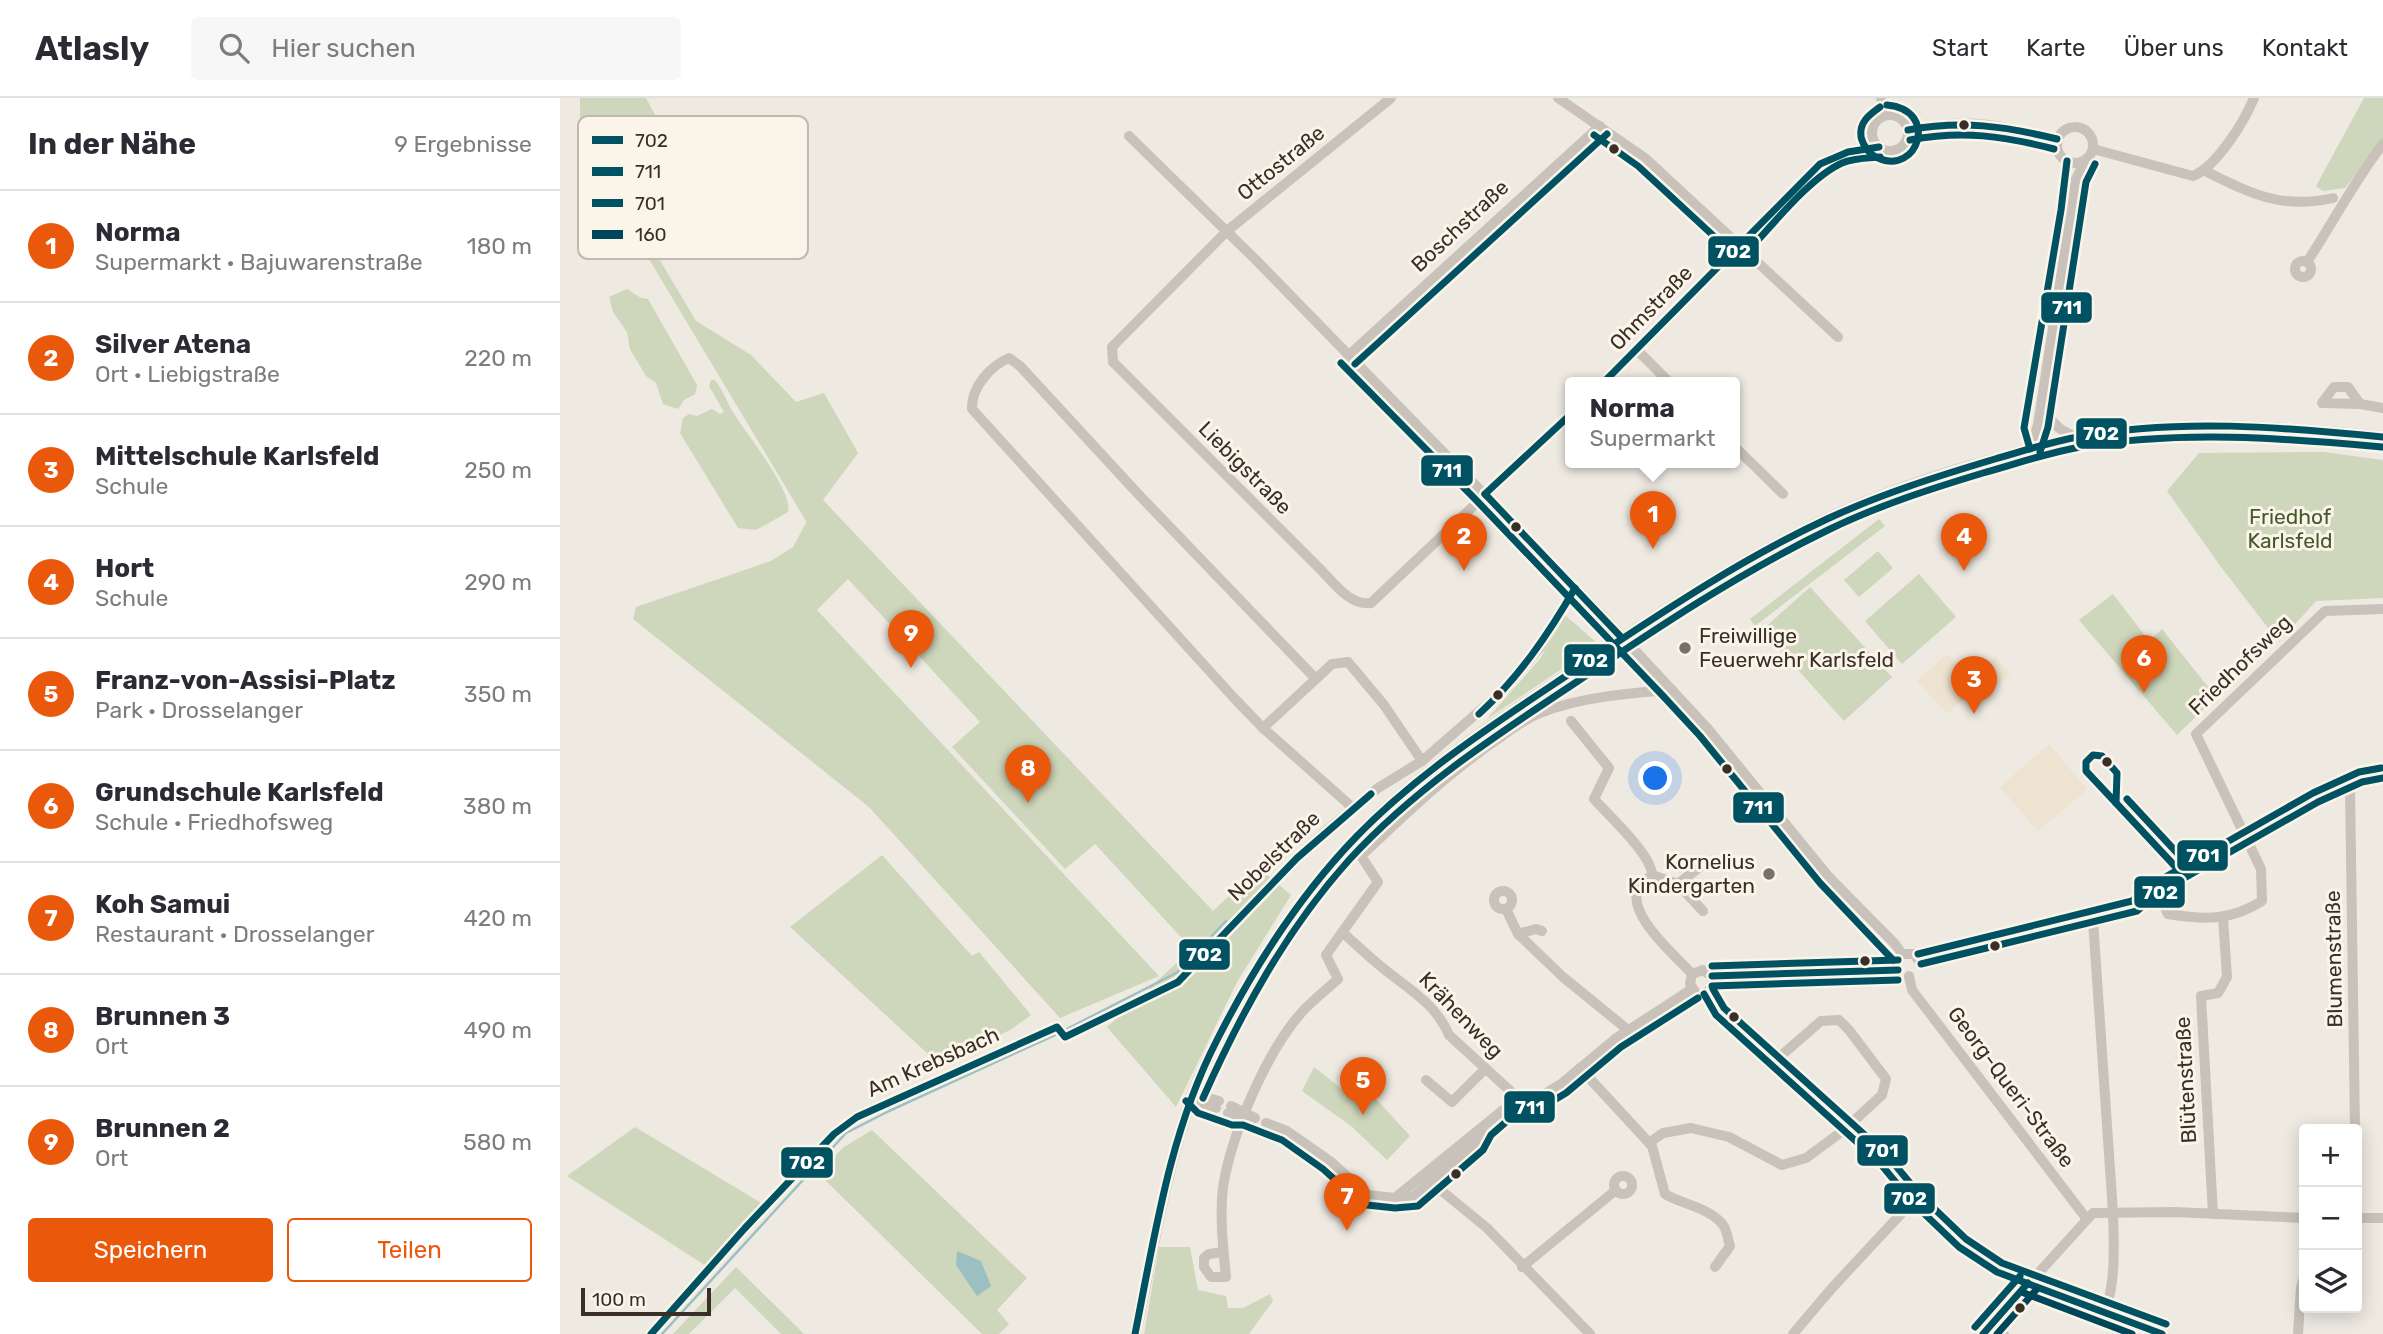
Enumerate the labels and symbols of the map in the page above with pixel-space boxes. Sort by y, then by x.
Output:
legend [578,116,808,259]
unlabelled marker [1957,118,1971,132]
street label: Ottostraße [1232,120,1329,205]
text: 702 [635,129,668,152]
unlabelled marker [1607,142,1621,156]
text: 711 [635,160,661,183]
street label: Boschstraße [1406,174,1513,277]
text: 701 [635,192,665,215]
text: 160 [635,223,667,246]
line badge: 702 [1707,235,1760,268]
text: 702 [1715,240,1751,263]
street label: Ohmstraße [1604,260,1697,355]
line badge: 711 [2040,291,2093,324]
text: 711 [2052,296,2082,319]
street label: Liebigstraße [1194,416,1297,519]
line badge: 702 [2075,417,2128,450]
text: 702 [2083,422,2119,445]
line badge: 711 [1420,454,1474,487]
text: 711 [1432,459,1462,482]
pin: 1 [1630,491,1676,549]
park label: Friedhof Karlsfeld [2247,504,2333,553]
pin: 2 [1441,513,1487,571]
pin: 4 [1941,513,1987,571]
unlabelled marker [1509,520,1523,534]
street label: Friedhofsweg [2183,609,2296,720]
pin: 9 [888,610,934,668]
place label: Freiwillige Feuerwehr Karlsfeld [1699,623,1894,672]
pin: 6 [2121,635,2167,693]
marker: Freiwillige Feuerwehr Karlsfeld [1677,640,1693,656]
line badge: 702 [1563,643,1616,677]
text: 702 [1572,649,1608,672]
pin: 3 [1951,656,1997,714]
unlabelled marker [1491,688,1505,702]
pin: 8 [1005,745,1051,803]
unlabelled marker [2100,755,2114,769]
your location [1638,761,1672,795]
unlabelled marker [1720,762,1734,776]
line badge: 711 [1732,791,1785,824]
text: 711 [1743,796,1773,819]
street label: Nobelstraße [1222,806,1325,906]
line badge: 701 [2176,839,2229,872]
text: 701 [2186,844,2220,867]
place label: Kornelius Kindergarten [1628,849,1755,898]
marker: Kornelius Kindergarten [1761,866,1777,882]
line badge: 702 [2133,875,2186,909]
text: 702 [2142,881,2178,904]
street label: Blumenstraße [2320,890,2347,1028]
line badge: 702 [1178,938,1231,971]
unlabelled marker [1988,939,2002,953]
text: 702 [1186,943,1222,966]
unlabelled marker [1858,954,1872,968]
street label: Krähenweg [1414,966,1509,1063]
street label: Georg-Queri-Straße [1943,1001,2080,1172]
unlabelled marker [1727,1010,1741,1024]
street label: Blütenstraße [2170,1016,2201,1144]
street label: Am Krebsbach [863,1021,1003,1102]
pin: 5 [1340,1057,1386,1115]
line badge: 711 [1503,1090,1556,1124]
text: 711 [1515,1096,1545,1119]
line badge: 701 [1856,1134,1909,1167]
text: 701 [1865,1139,1899,1162]
line badge: 702 [780,1146,834,1179]
text: 702 [789,1151,825,1174]
unlabelled marker [1449,1167,1463,1181]
pin: 7 [1324,1173,1370,1231]
line badge: 702 [1883,1182,1936,1215]
text: 702 [1891,1187,1927,1210]
scale bar [581,1285,710,1317]
unlabelled marker [2013,1301,2027,1315]

